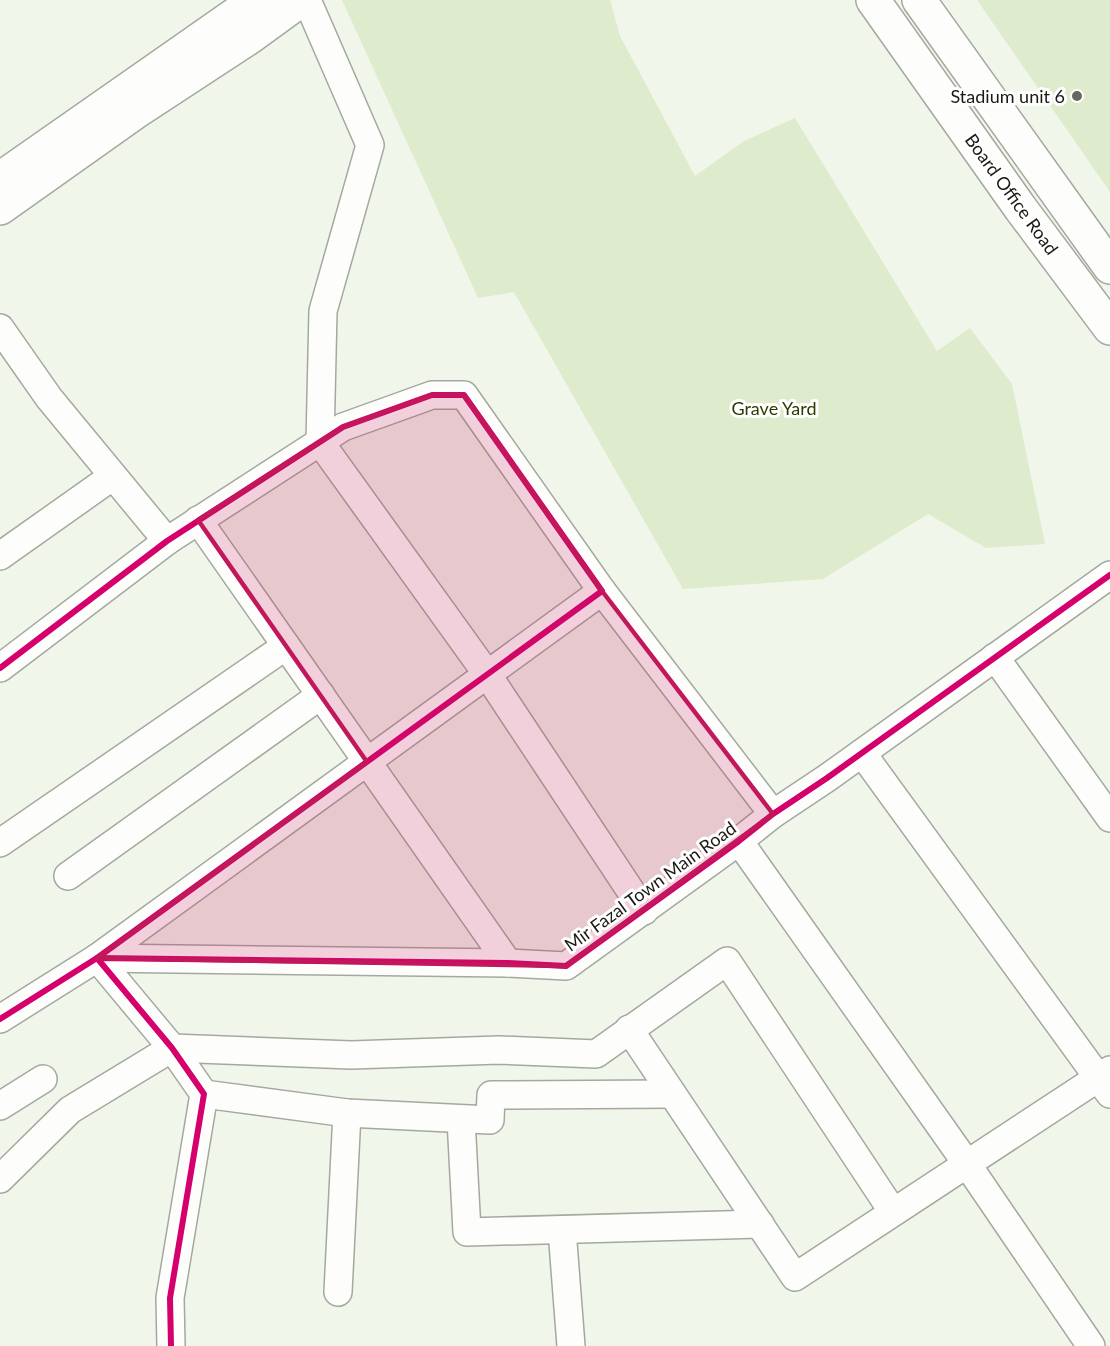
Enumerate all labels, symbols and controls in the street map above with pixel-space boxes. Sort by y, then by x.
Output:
place label: Stadium unit 6 [950,85,1065,107]
marker: Stadium unit 6 [1070,89,1084,103]
street label: Board Office Road [961,129,1063,259]
park label: Grave Yard [731,397,817,419]
street label: Mir Fazal Town Main Road [560,816,740,956]

